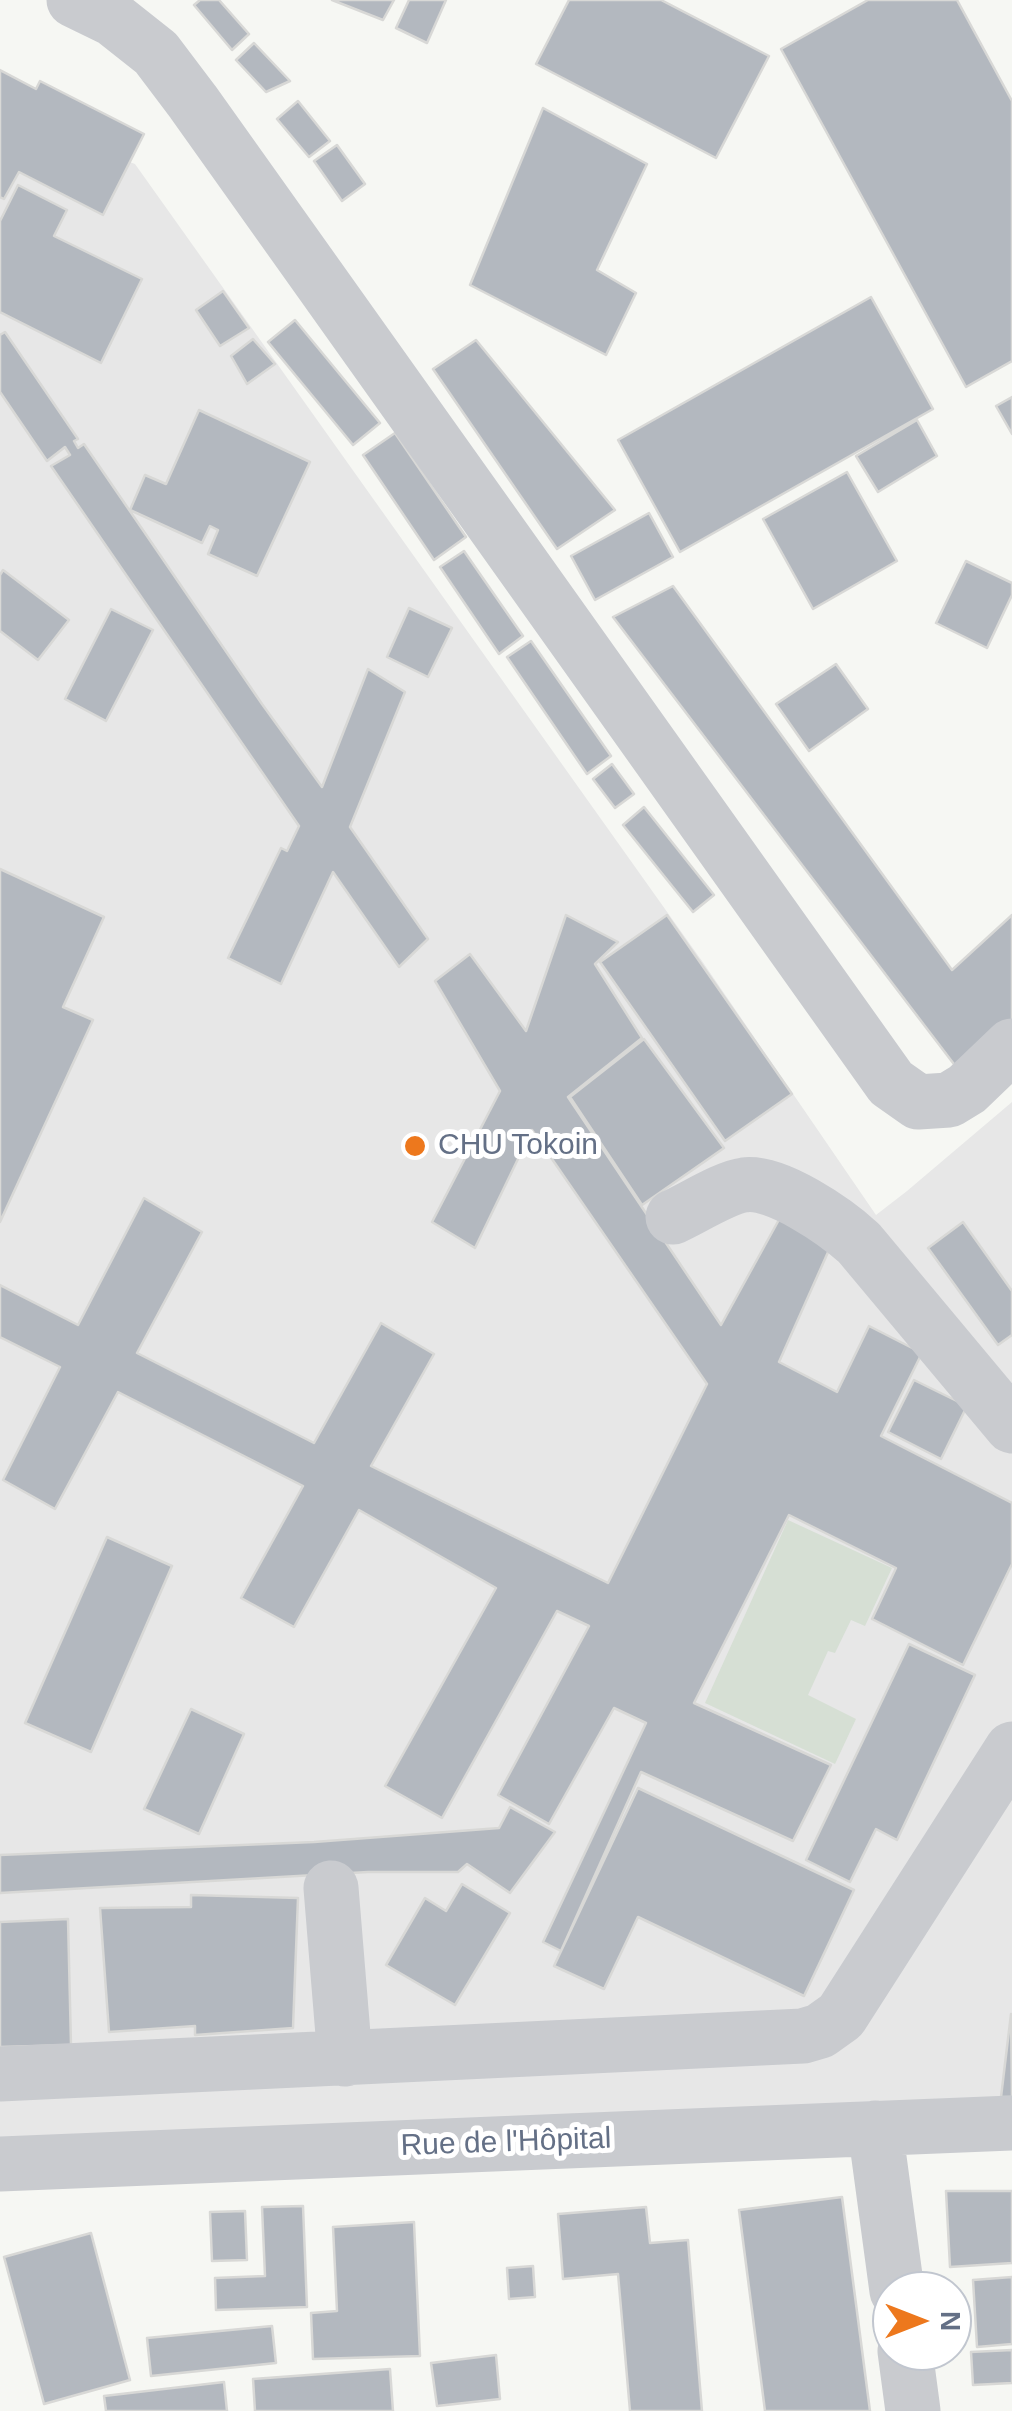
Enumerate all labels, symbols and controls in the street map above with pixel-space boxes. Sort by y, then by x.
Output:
place label: CHU Tokoin [438,1128,598,1164]
marker: CHU Tokoin [402,1133,428,1159]
street label: Rue de l'Hôpital [400,2121,612,2165]
north arrow [872,2271,972,2371]
text: N [935,2311,966,2331]

